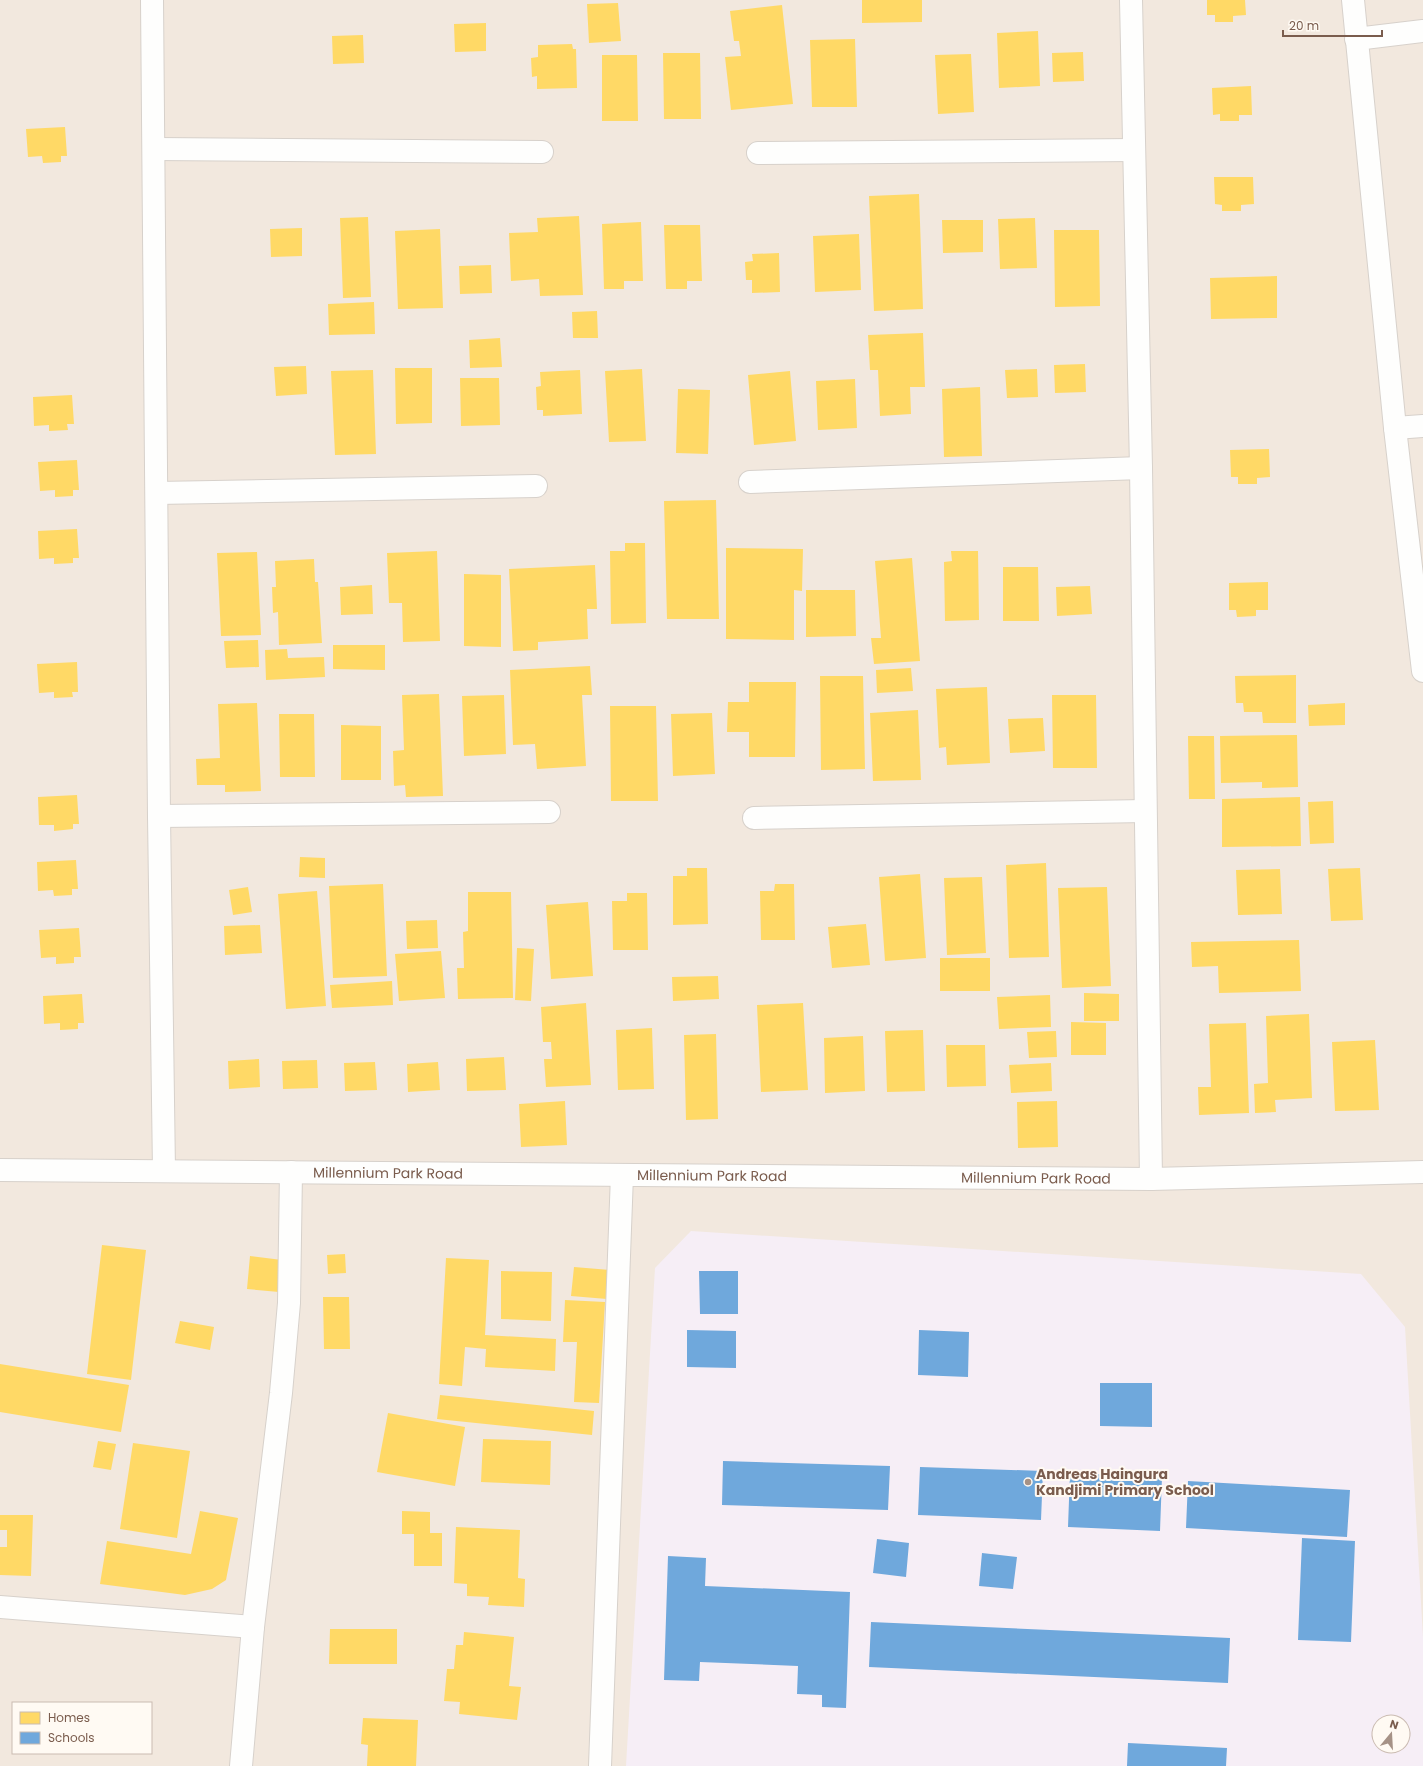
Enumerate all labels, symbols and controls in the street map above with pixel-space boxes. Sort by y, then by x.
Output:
scale bar [1283,12,1382,38]
text: 20 m [1289,17,1319,34]
street label: Millennium Park Road [313,1162,463,1184]
street label: Millennium Park Road [637,1165,787,1186]
street label: Millennium Park Road [961,1168,1111,1189]
place label: Andreas Haingura Kandjimi Primary School [1036,1464,1214,1500]
marker: Andreas Haingura Kandjimi Primary School [1023,1477,1033,1487]
legend [12,1702,152,1754]
text: Homes [48,1709,90,1726]
north arrow [1371,1714,1411,1754]
text: N [1388,1716,1401,1733]
text: Schools [48,1729,95,1746]

